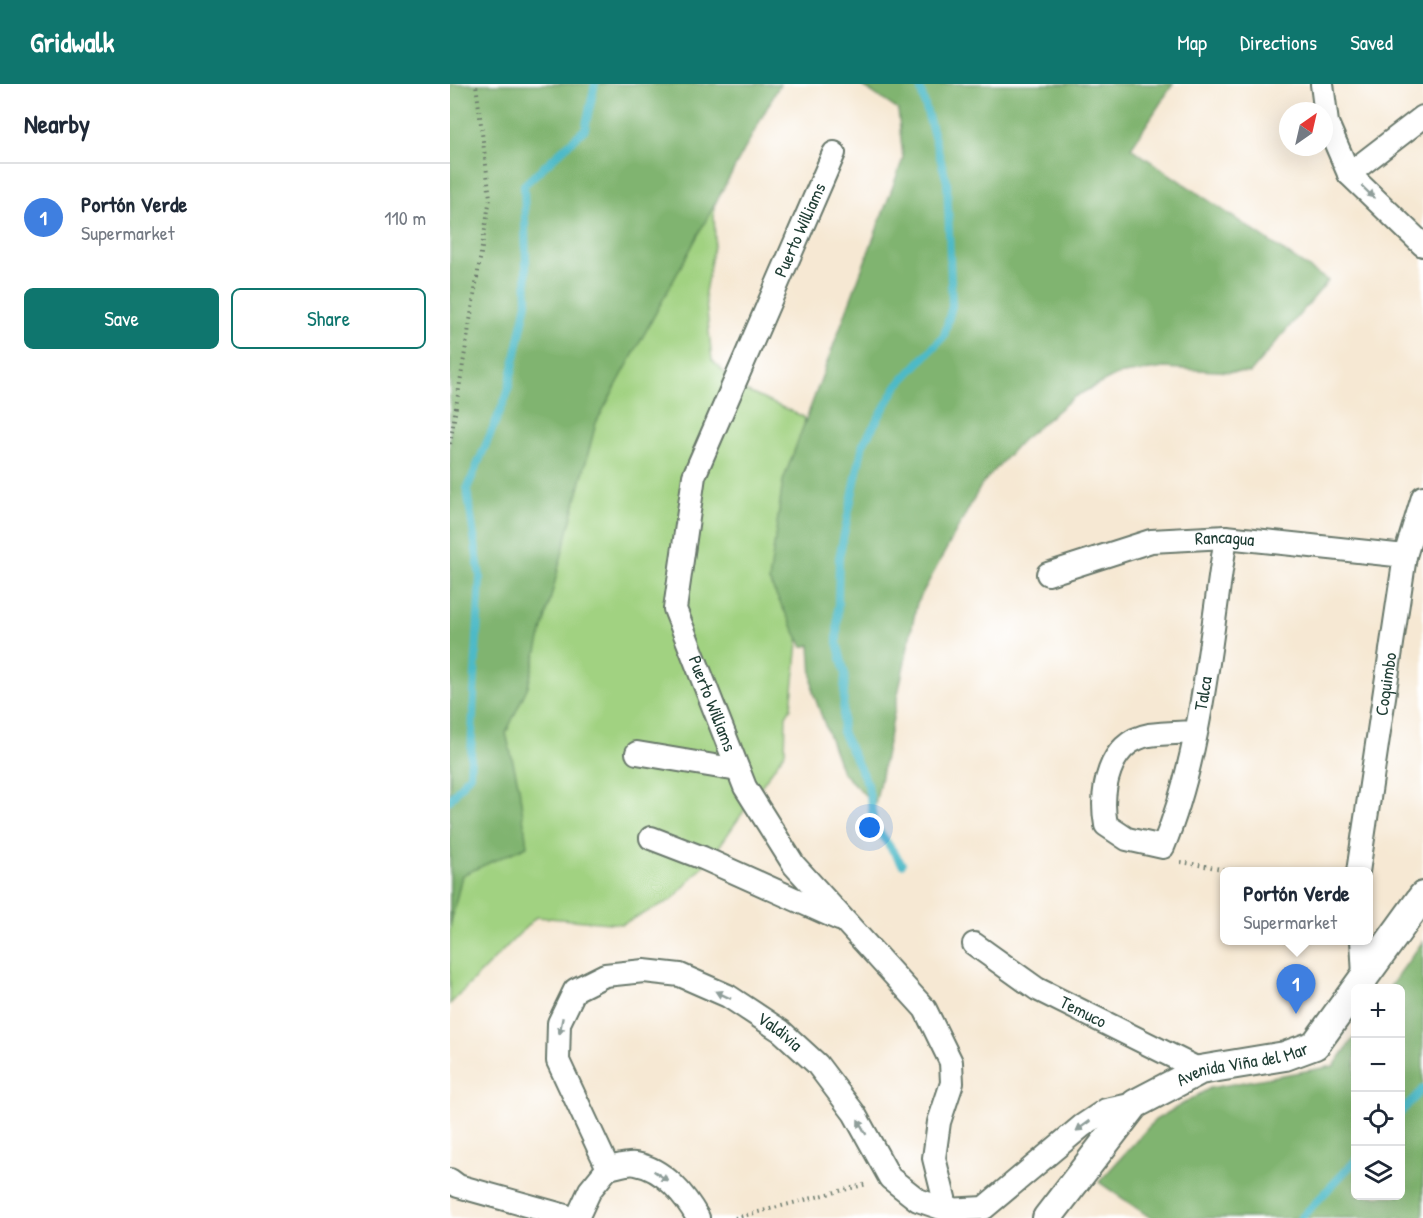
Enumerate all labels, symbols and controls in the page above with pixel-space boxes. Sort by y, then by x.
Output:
text: Gridwalk [30,23,114,61]
text: Map [1177,28,1207,57]
text: Directions [1240,28,1317,57]
text: Saved [1350,28,1393,57]
north arrow [1279,102,1333,156]
text: Nearby [24,106,90,141]
street label: Puerto Williams [768,179,831,281]
one-way arrow [1361,185,1375,199]
text: Portón Verde [81,189,187,219]
text: 1 [40,204,47,231]
text: 110 m [384,204,426,231]
text: Supermarket [81,219,175,246]
button: Save [24,288,219,349]
button: Share [231,288,426,349]
street label: Rancagua [1194,524,1256,552]
street label: Coquimbo [1368,651,1403,717]
street label: Puerto Williams [683,652,743,755]
street label: Talca [1188,675,1218,713]
your location [855,813,884,842]
popup [1220,867,1373,945]
text: Portón Verde [1243,878,1350,908]
text: Supermarket [1243,908,1337,935]
pin: 1 [1276,964,1316,1014]
map controls [1351,984,1405,1200]
button: + [1351,984,1405,1038]
street label: Temuco [1056,989,1111,1034]
one-way arrow [714,990,731,999]
street label: Valdivia [752,1006,808,1057]
one-way arrow [556,1016,565,1035]
street label: Avenida Viña del Mar [1172,1036,1312,1092]
button: − [1351,1038,1405,1092]
button: locate [1351,1092,1405,1146]
one-way arrow [857,1118,867,1135]
one-way arrow [1075,1120,1090,1132]
button: layers [1351,1146,1405,1200]
one-way arrow [653,1170,669,1182]

